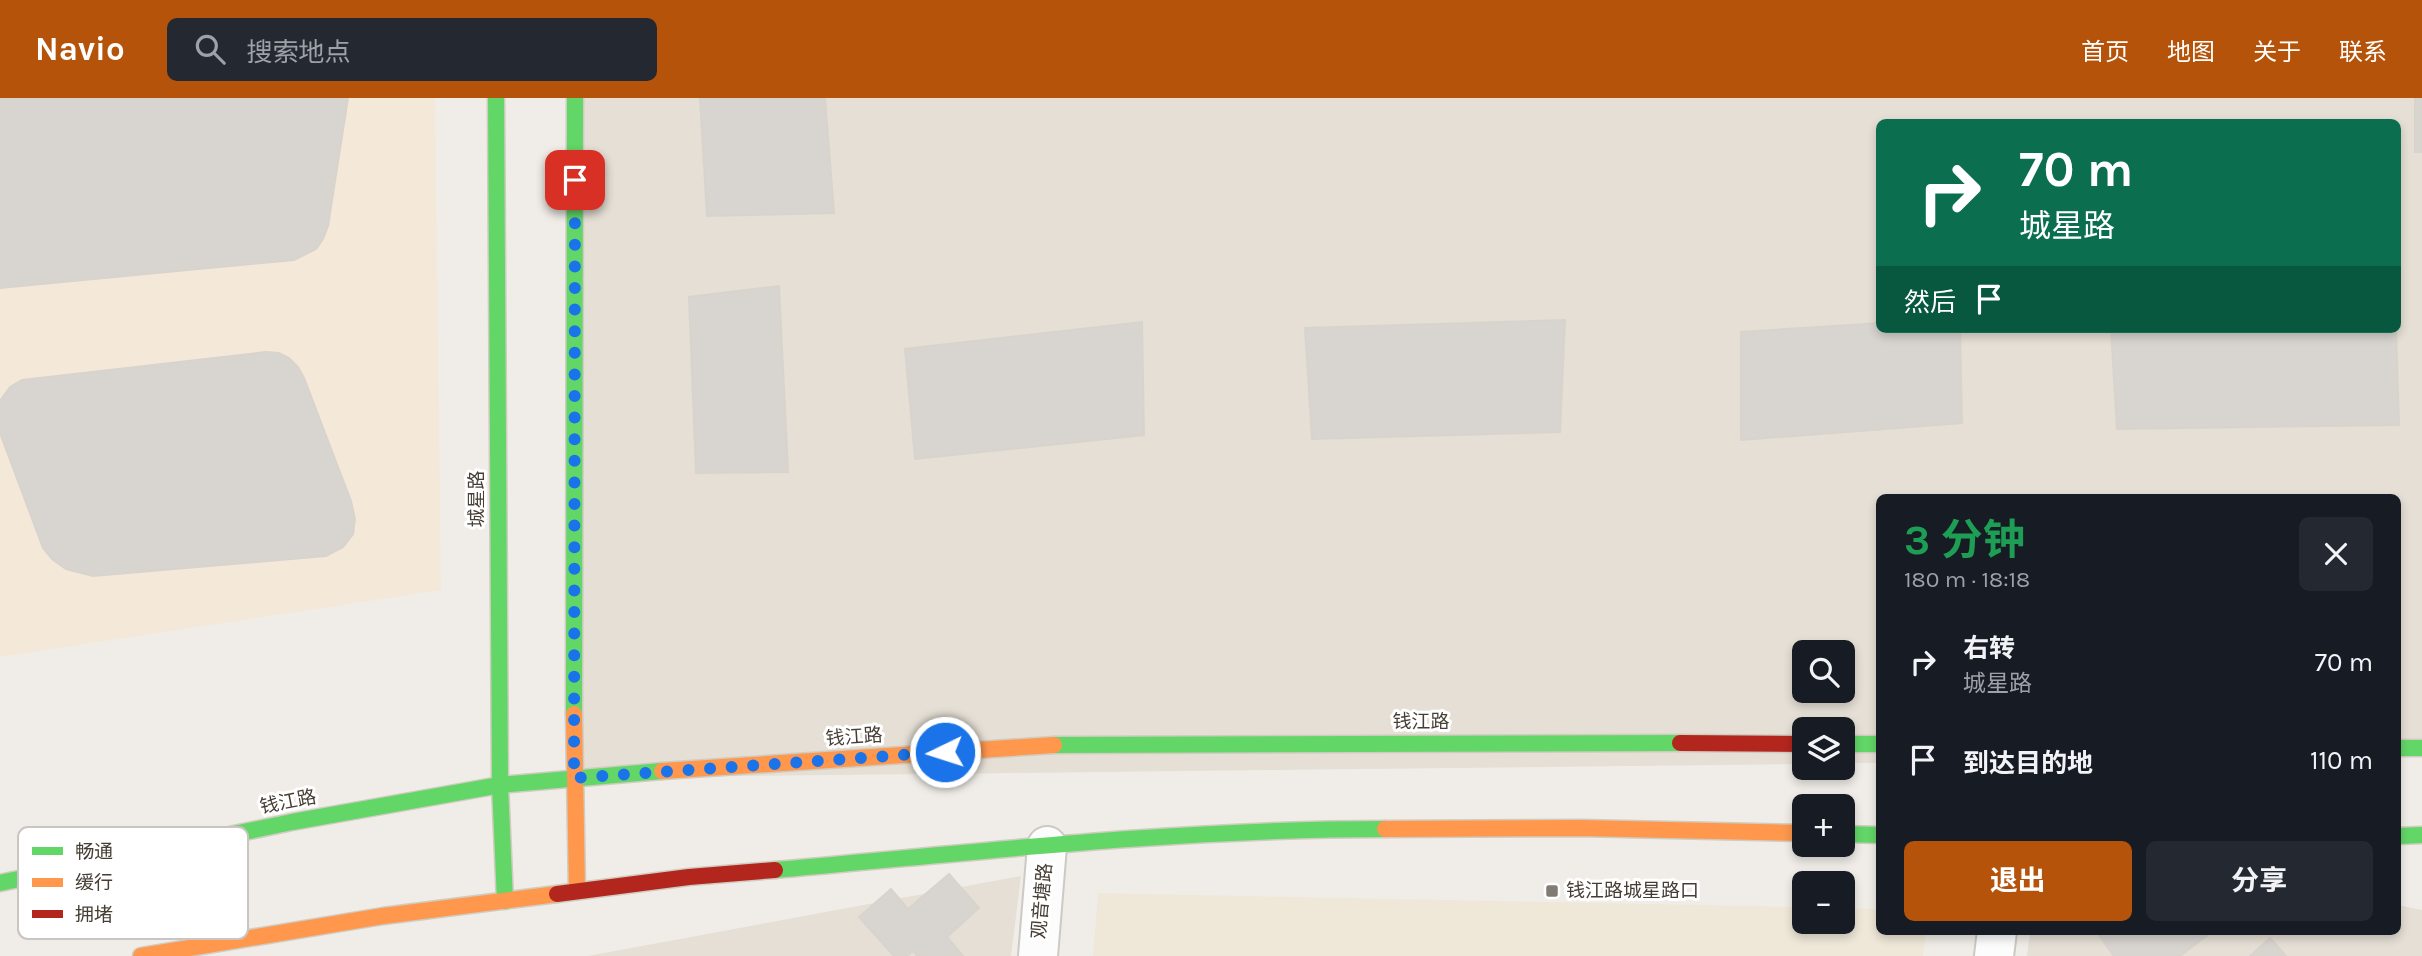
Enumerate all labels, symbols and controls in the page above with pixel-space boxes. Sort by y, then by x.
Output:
search box [167,18,657,81]
text: Navio [35,30,125,68]
icon: search [191,30,229,68]
text: 搜索地点 [247,37,351,68]
text: 首页 [2081,38,2129,66]
text: 地图 [2167,38,2215,66]
text: 关于 [2253,38,2301,66]
text: 联系 [2339,38,2387,66]
text: 70 m [2019,141,2133,198]
icon: right [1904,147,1995,238]
pin [545,150,605,210]
icon: arrive [556,161,594,199]
text: 城星路 [2019,208,2115,245]
icon: arrive [1970,280,2008,318]
text: 然后 [1904,287,1956,318]
street label: 城星路 [466,470,488,528]
text: 3 分钟 [1904,515,2025,565]
button: close [2299,517,2373,591]
text: 180 m · 18:18 [1904,566,2030,593]
text: 右转 [1963,633,2015,664]
map controls [1792,640,1855,934]
button: search [1792,640,1855,703]
icon: right [1904,643,1942,681]
text: 70 m [2315,647,2373,678]
text: 城星路 [1963,670,2032,697]
street label: 钱江路 [1392,711,1450,733]
position arrow [908,715,982,789]
button: layers [1792,717,1855,780]
street label: 钱江路 [825,724,883,750]
icon: arrive [1904,741,1942,779]
text: 110 m [2310,745,2373,776]
text: 到达目的地 [1963,748,2093,779]
street label: 钱江路 [258,786,318,818]
button: + [1792,794,1855,857]
legend [18,827,248,939]
text: 畅通 [75,841,113,863]
button: 退出 [1904,841,2132,921]
button: 分享 [2146,841,2373,921]
street label: 观音塘路 [1028,862,1056,940]
button: − [1792,871,1855,934]
text: 缓行 [75,872,113,894]
place label: 钱江路城星路口 [1566,880,1699,902]
marker: 钱江路城星路口 [1544,883,1560,899]
text: 拥堵 [75,904,113,926]

